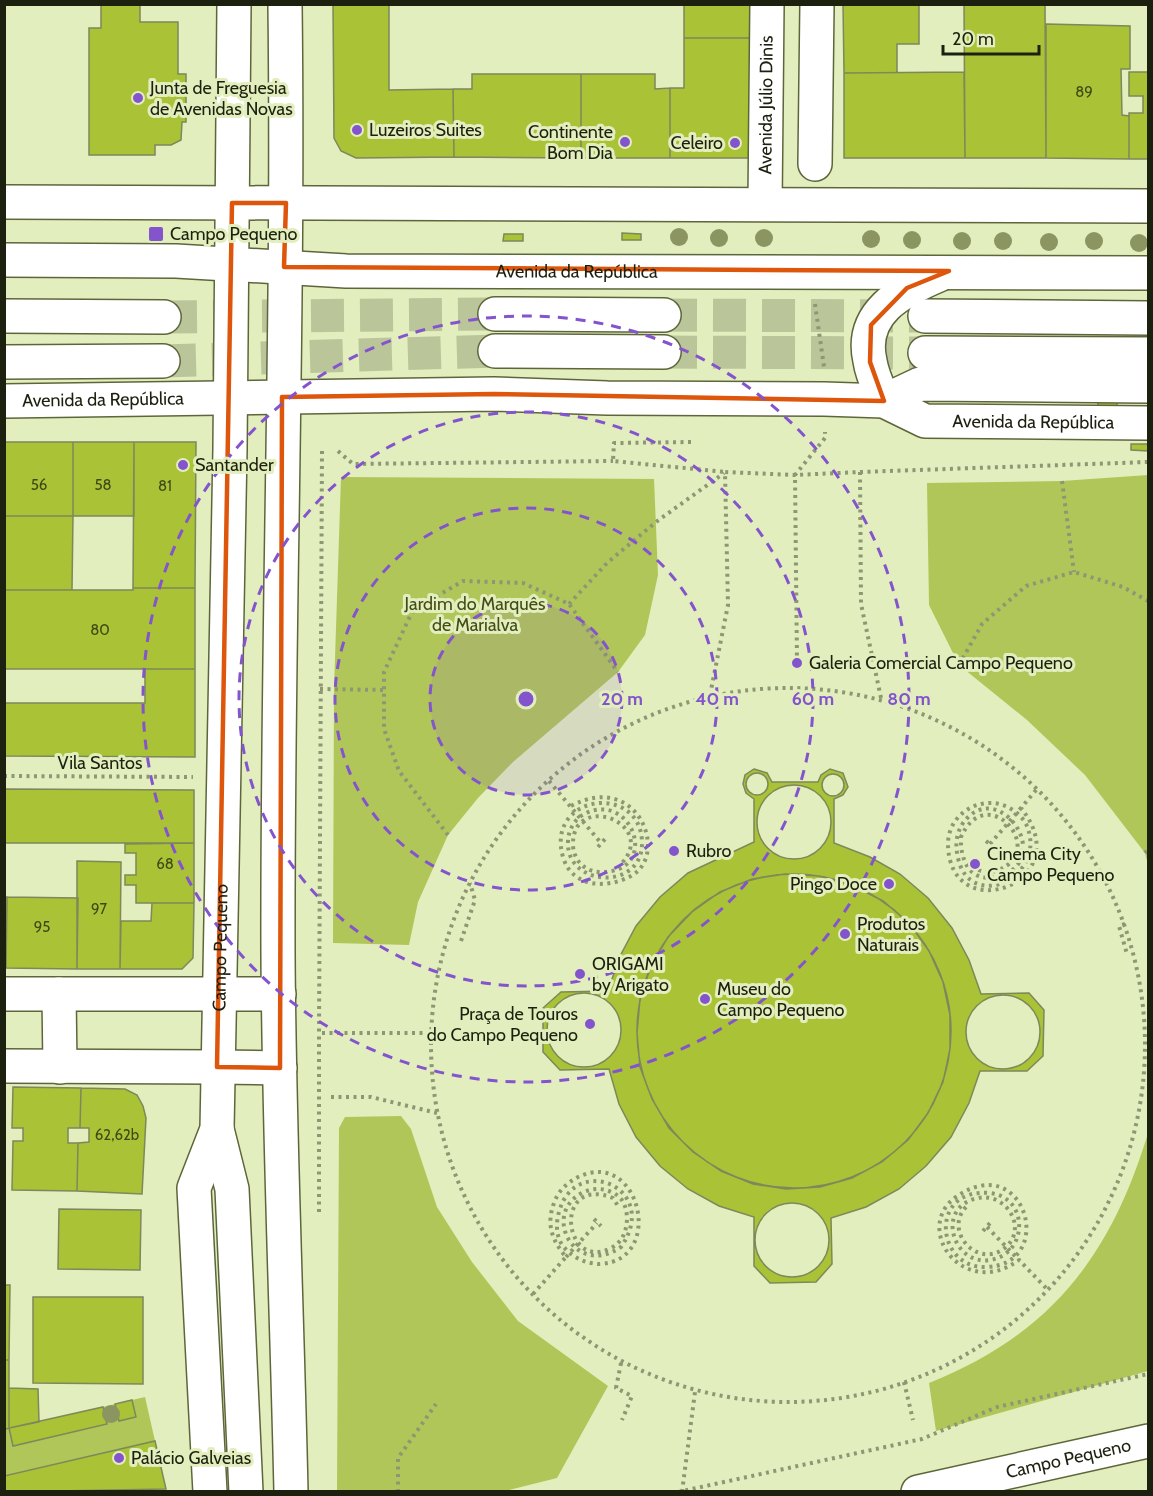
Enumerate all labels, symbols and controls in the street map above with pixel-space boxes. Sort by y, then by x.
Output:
scale bar [943,18,1039,56]
text: 20 m [952,28,994,50]
street label: Avenida Júlio Dinis [754,35,778,175]
place label: Junta de Freguesia de Avenidas Novas [149,77,293,120]
house number: 89 [1075,83,1093,101]
marker: Junta de Freguesia de Avenidas Novas [131,91,145,105]
place label: Luzeiros Suites [369,119,482,141]
place label: Continente Bom Dia [528,121,613,164]
marker: Luzeiros Suites [350,123,364,137]
place label: Celeiro [670,132,723,154]
marker: Continente Bom Dia [618,135,632,149]
marker: Celeiro [728,136,742,150]
place label: Campo Pequeno [170,223,298,245]
marker: Campo Pequeno [147,225,165,243]
street label: Avenida da República [496,260,658,283]
street label: Avenida da República [22,387,184,412]
street label: Avenida da República [952,410,1115,434]
place label: Santander [195,454,274,476]
marker: Santander [176,458,190,472]
house number: 56 [31,476,47,494]
house number: 58 [94,476,112,494]
house number: 81 [158,477,172,495]
park label: Jardim do Marquês de Marialva [404,593,545,636]
house number: 80 [90,621,110,639]
place label: Galeria Comercial Campo Pequeno [809,652,1073,674]
marker: Galeria Comercial Campo Pequeno [790,656,804,670]
text: 20 m [601,688,643,710]
text: 40 m [695,688,739,710]
text: 60 m [792,688,834,710]
text: 80 m [887,688,931,710]
centre of rings [516,689,536,709]
street label: Vila Santos [58,752,142,774]
place label: Rubro [686,840,732,862]
place label: Cinema City Campo Pequeno [987,843,1115,886]
marker: Rubro [667,844,681,858]
house number: 68 [156,855,174,873]
marker: Cinema City Campo Pequeno [968,857,982,871]
place label: Pingo Doce [790,873,877,895]
marker: Pingo Doce [882,877,896,891]
street label: Campo Pequeno [208,884,233,1012]
house number: 97 [91,900,107,918]
place label: Produtos Naturais [857,913,925,956]
house number: 95 [34,918,50,936]
marker: Produtos Naturais [838,927,852,941]
place label: ORIGAMI by Arigato [592,953,669,996]
marker: ORIGAMI by Arigato [573,967,587,981]
place label: Museu do Campo Pequeno [717,978,845,1021]
marker: Museu do Campo Pequeno [698,992,712,1006]
place label: Praça de Touros do Campo Pequeno [427,1003,578,1046]
marker: Praça de Touros do Campo Pequeno [583,1017,597,1031]
house number: 62,62b [95,1126,139,1144]
street label: Campo Pequeno [1004,1434,1133,1483]
place label: Palácio Galveias [131,1447,251,1469]
marker: Palácio Galveias [112,1451,126,1465]

